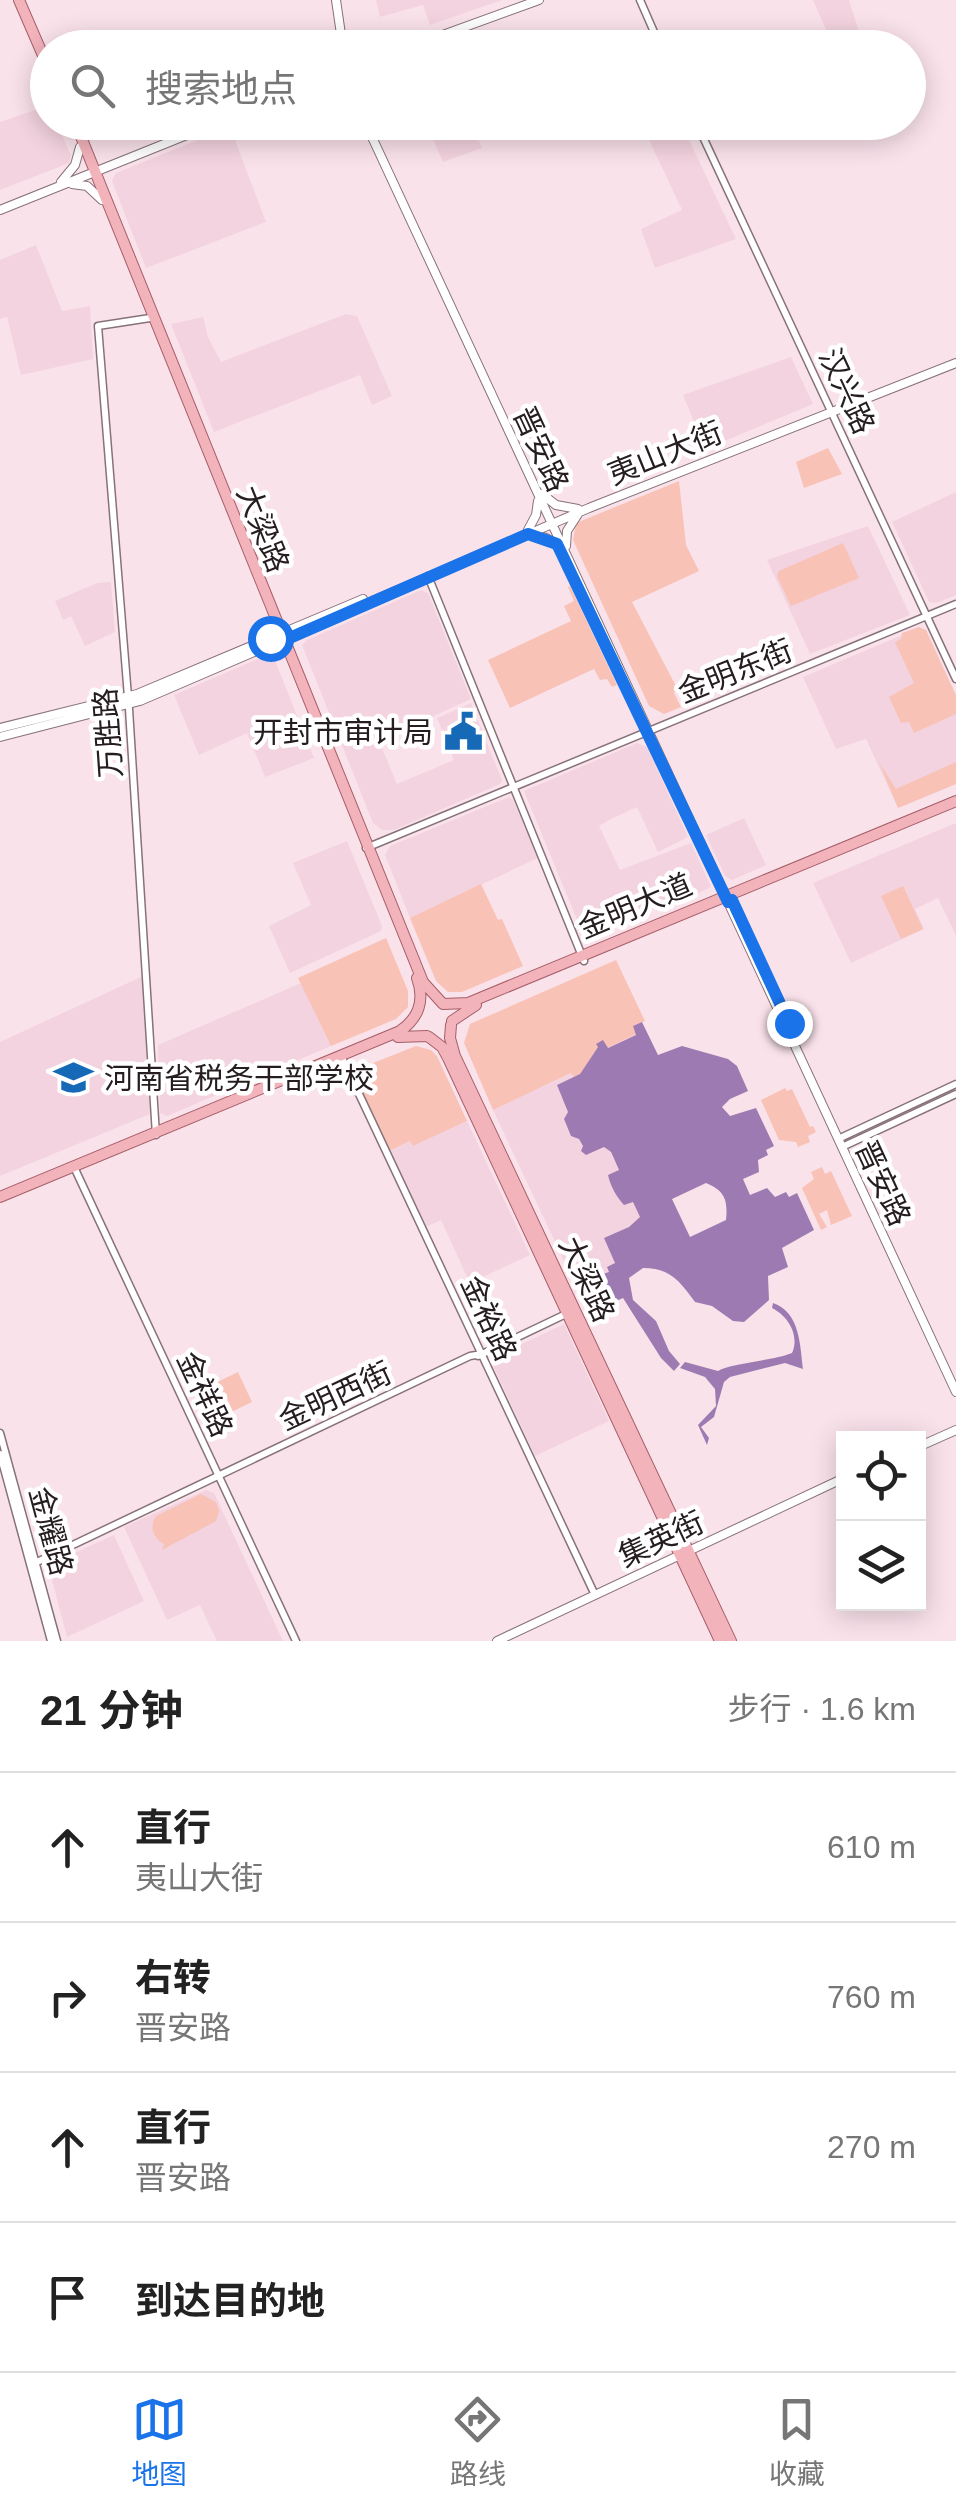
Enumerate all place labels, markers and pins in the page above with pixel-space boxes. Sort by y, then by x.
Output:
public building icon: 开封市审计局 [442,711,484,753]
place label: 开封市审计局 [253,716,433,749]
school or university icon: 河南省税务干部学校 [53,1057,95,1099]
place label: 河南省税务干部学校 [104,1062,374,1095]

